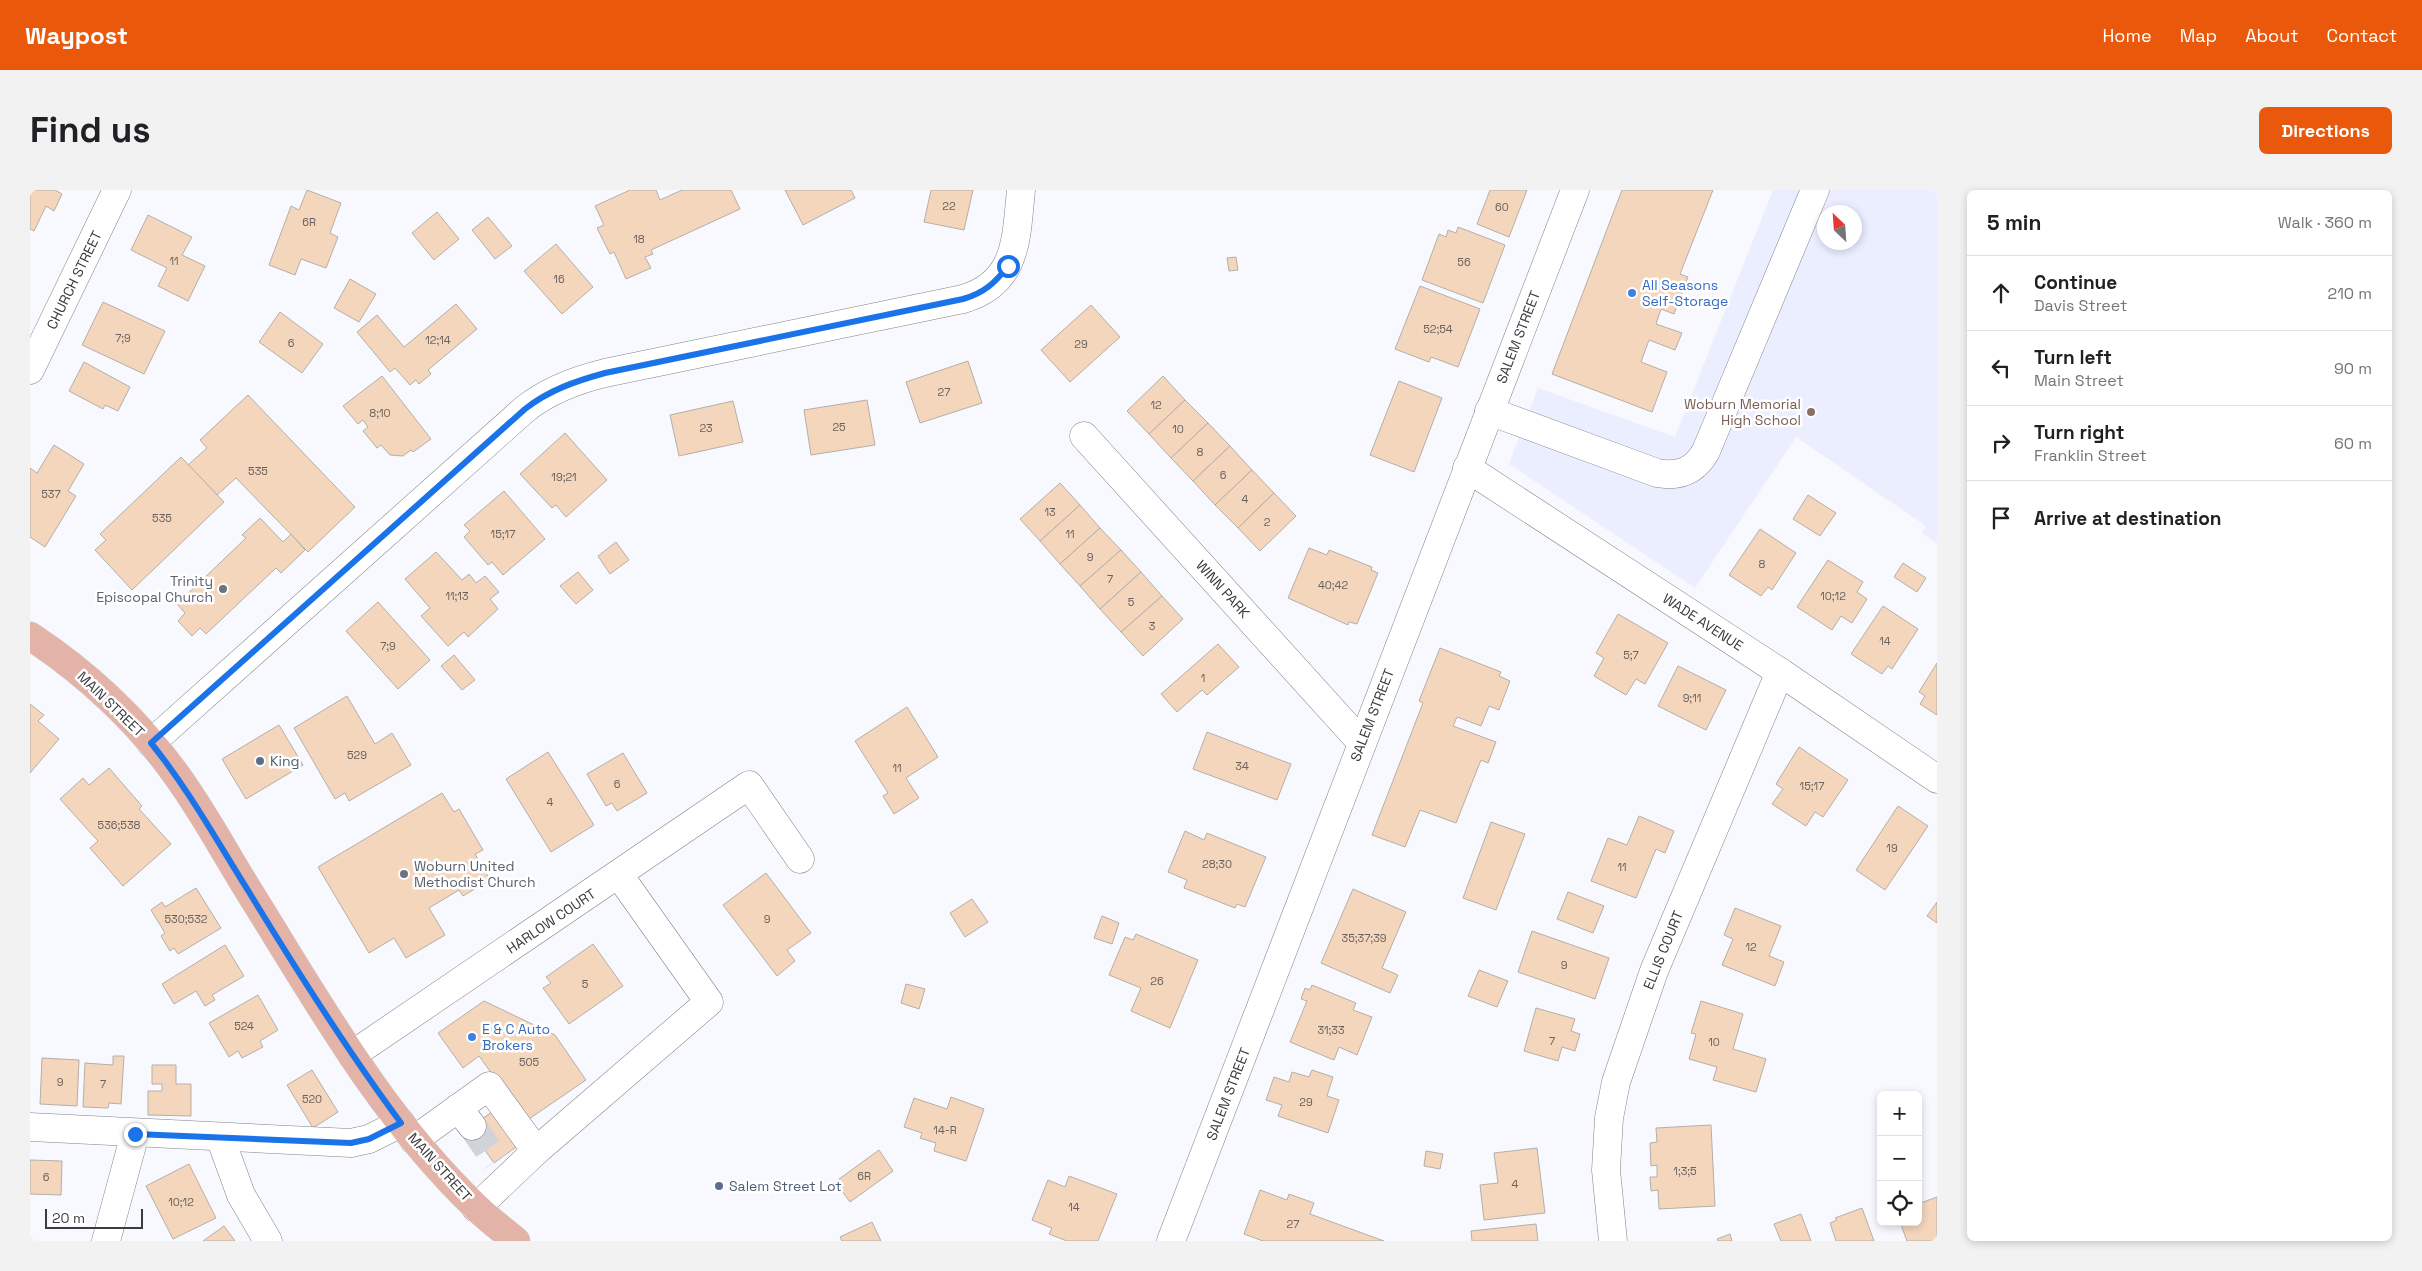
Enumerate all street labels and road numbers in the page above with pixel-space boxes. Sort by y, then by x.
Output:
street label: CHURCH STREET [42,228,106,332]
street label: SALEM STREET [1492,288,1544,386]
street label: WINN PARK [1192,556,1254,622]
street label: WADE AVENUE [1659,589,1747,655]
street label: SALEM STREET [1346,666,1398,764]
street label: MAIN STREET [74,667,148,741]
street label: HARLOW COURT [503,885,599,957]
street label: ELLIS COURT [1639,908,1687,992]
street label: SALEM STREET [1202,1045,1254,1143]
street label: MAIN STREET [404,1129,476,1205]

